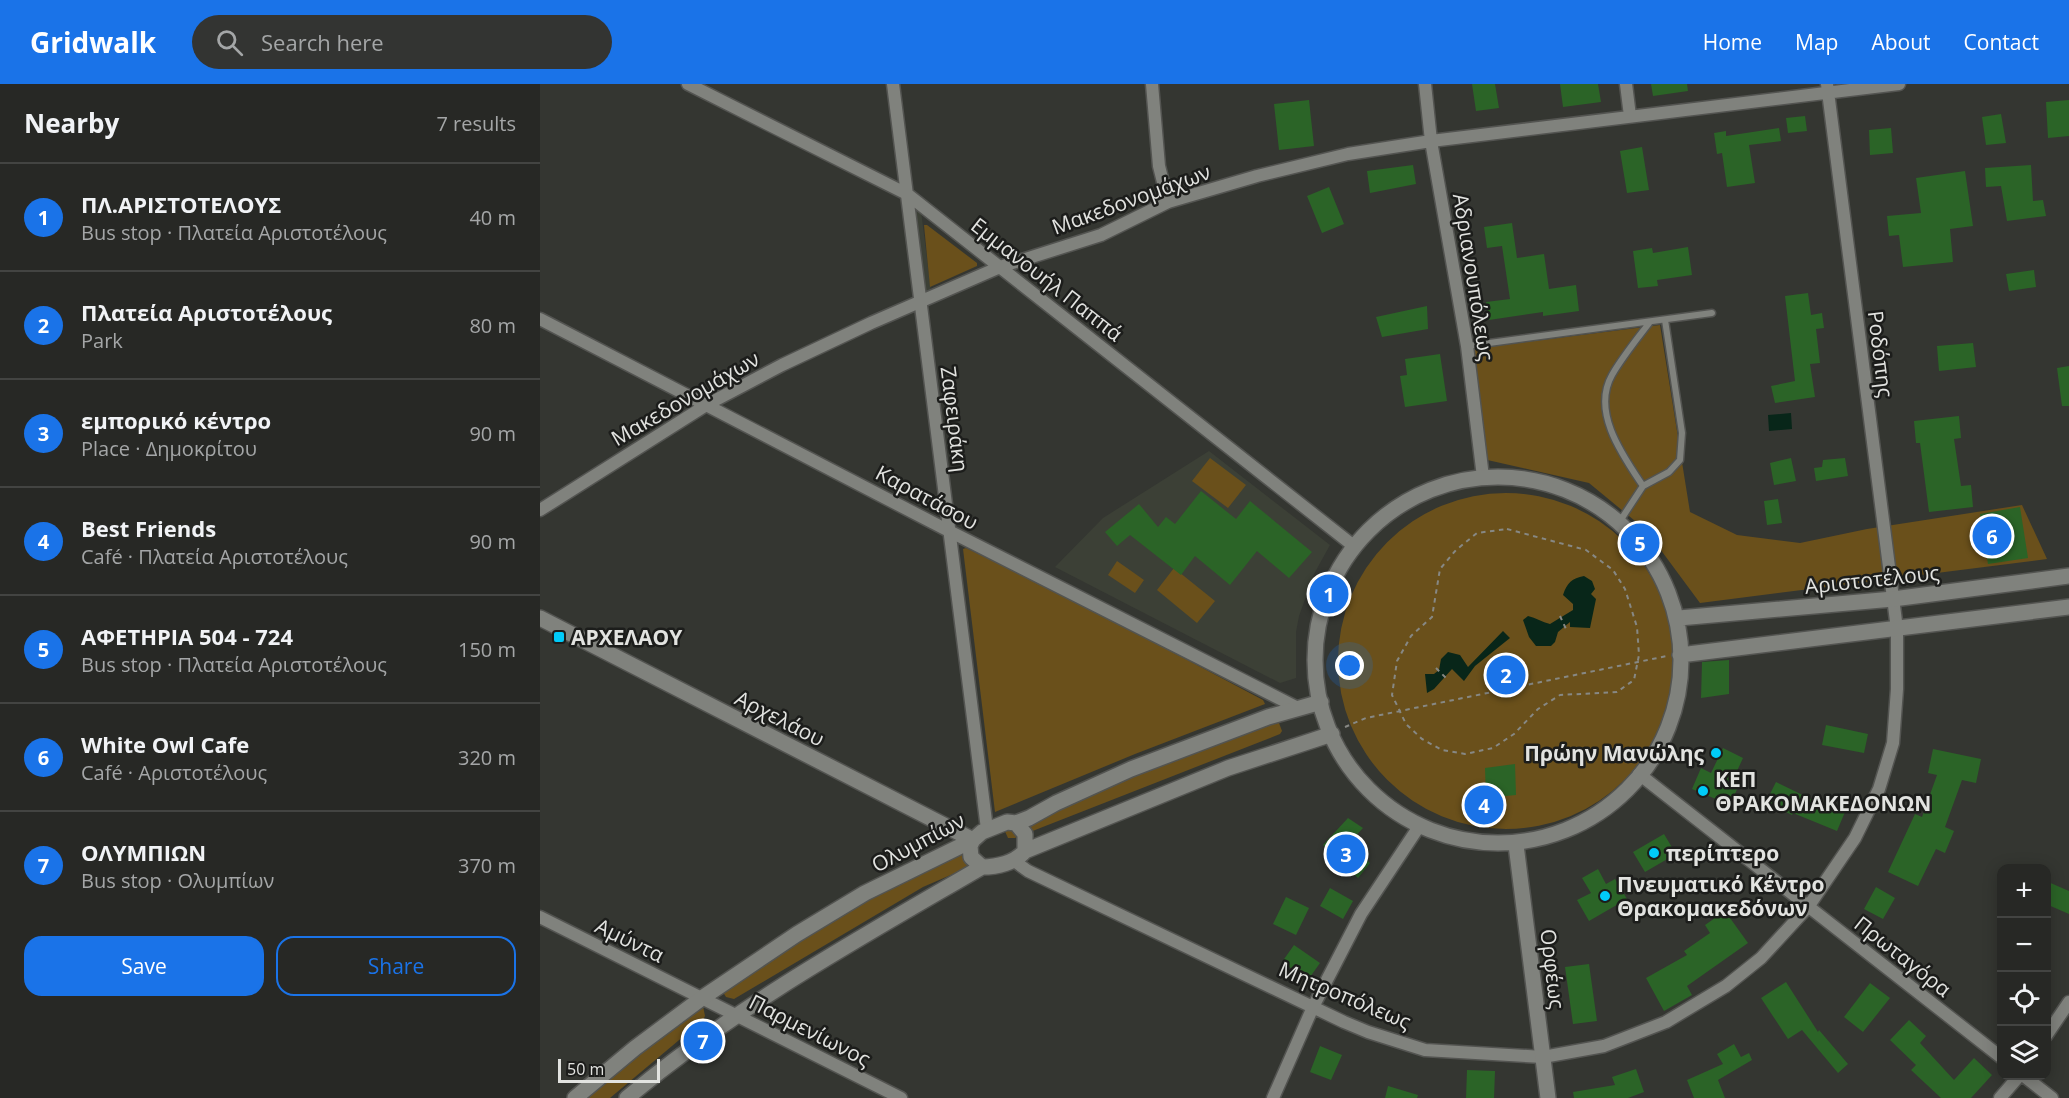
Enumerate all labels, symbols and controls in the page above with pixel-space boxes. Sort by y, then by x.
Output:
search box [192,15,612,69]
text: Gridwalk [30,23,156,61]
icon: search [213,26,246,59]
text: Search here [261,27,384,57]
text: Home [1703,28,1762,56]
text: Map [1795,28,1838,56]
text: About [1871,28,1931,56]
text: Contact [1964,28,2039,56]
text: Nearby [24,105,119,141]
text: 7 results [436,110,516,137]
street label: Μακεδονομάχων [1048,157,1214,241]
text: ΠΛ.ΑΡΙΣΤΟΤΕΛΟΥΣ [81,189,281,219]
street label: Αδριανουπόλεως [1447,191,1501,363]
text: 1 [38,204,49,231]
text: 40 m [469,204,516,231]
street label: Εμμανουήλ Παππά [965,211,1129,347]
text: Bus stop · Πλατεία Αριστοτέλους [81,219,387,246]
text: Πλατεία Αριστοτέλους [81,297,332,327]
street label: Ροδόπης [1862,309,1900,399]
text: 2 [38,312,49,339]
text: 80 m [469,312,516,339]
text: Park [81,327,123,354]
street label: Μακεδονομάχων [606,344,764,452]
street label: Ζαφειράκη [935,364,975,474]
text: εμπορικό κέντρο [81,405,271,435]
text: 3 [38,420,49,447]
text: 90 m [469,420,516,447]
text: Place · Δημοκρίτου [81,435,257,462]
street label: Καρατάσου [871,458,983,536]
text: Best Friends [81,513,216,543]
pin: 6 [1972,514,2012,558]
pin: 5 [1620,520,1660,566]
text: 4 [38,528,49,555]
text: 90 m [469,528,516,555]
text: Café · Πλατεία Αριστοτέλους [81,543,348,570]
street label: Αριστοτέλους [1803,558,1941,600]
pin: 1 [1310,572,1348,616]
text: ΑΦΕΤΗΡΙΑ 504 - 724 [81,621,293,651]
place label: ΑΡΧΕΛΑΟΥ [571,623,683,651]
marker: ΑΡΧΕΛΑΟΥ [552,630,566,644]
text: 5 [38,636,49,663]
text: 150 m [458,636,516,663]
text: Bus stop · Πλατεία Αριστοτέλους [81,651,387,678]
your location [1335,651,1364,680]
pin: 2 [1486,652,1526,698]
street label: Αρχελάου [730,684,830,752]
text: White Owl Cafe [81,729,249,759]
place label: Πρώην Μανώλης [1524,739,1705,767]
text: 6 [38,744,49,771]
text: 320 m [458,744,516,771]
marker: Πρώην Μανώλης [1709,746,1723,760]
text: Café · Αριστοτέλους [81,759,267,786]
place label: ΚΕΠ ΘΡΑΚΟΜΑΚΕΔΟΝΩΝ [1715,765,1931,817]
pin: 4 [1464,782,1504,828]
marker: ΚΕΠ ΘΡΑΚΟΜΑΚΕΔΟΝΩΝ [1696,784,1710,798]
street label: Ολυμπίων [866,806,970,878]
pin: 3 [1326,832,1366,876]
text: ΟΛΥΜΠΙΩΝ [81,837,206,867]
place label: περίπτερο [1666,839,1779,867]
marker: περίπτερο [1647,846,1661,860]
text: 7 [38,852,49,879]
text: 370 m [458,852,516,879]
map controls [1997,864,2051,1080]
button: + [1997,864,2051,918]
text: Bus stop · Ολυμπίων [81,867,274,894]
place label: Πνευματικό Κέντρο Θρακομακεδόνων [1617,870,1825,922]
marker: Πνευματικό Κέντρο Θρακομακεδόνων [1598,889,1612,903]
street label: Πρωταγόρα [1849,909,1957,1003]
street label: Αμύντα [591,911,669,969]
button: − [1997,918,2051,972]
street label: Ορφέως [1534,927,1572,1011]
button: Save [24,936,264,996]
button: Share [276,936,516,996]
street label: Μητροπόλεως [1275,955,1415,1035]
button: locate [1997,972,2051,1026]
street label: Παρμενίωνος [745,987,875,1073]
pin: 7 [684,1018,722,1064]
button: layers [1997,1026,2051,1080]
scale bar [558,1056,660,1084]
text: 50 m [567,1058,604,1080]

